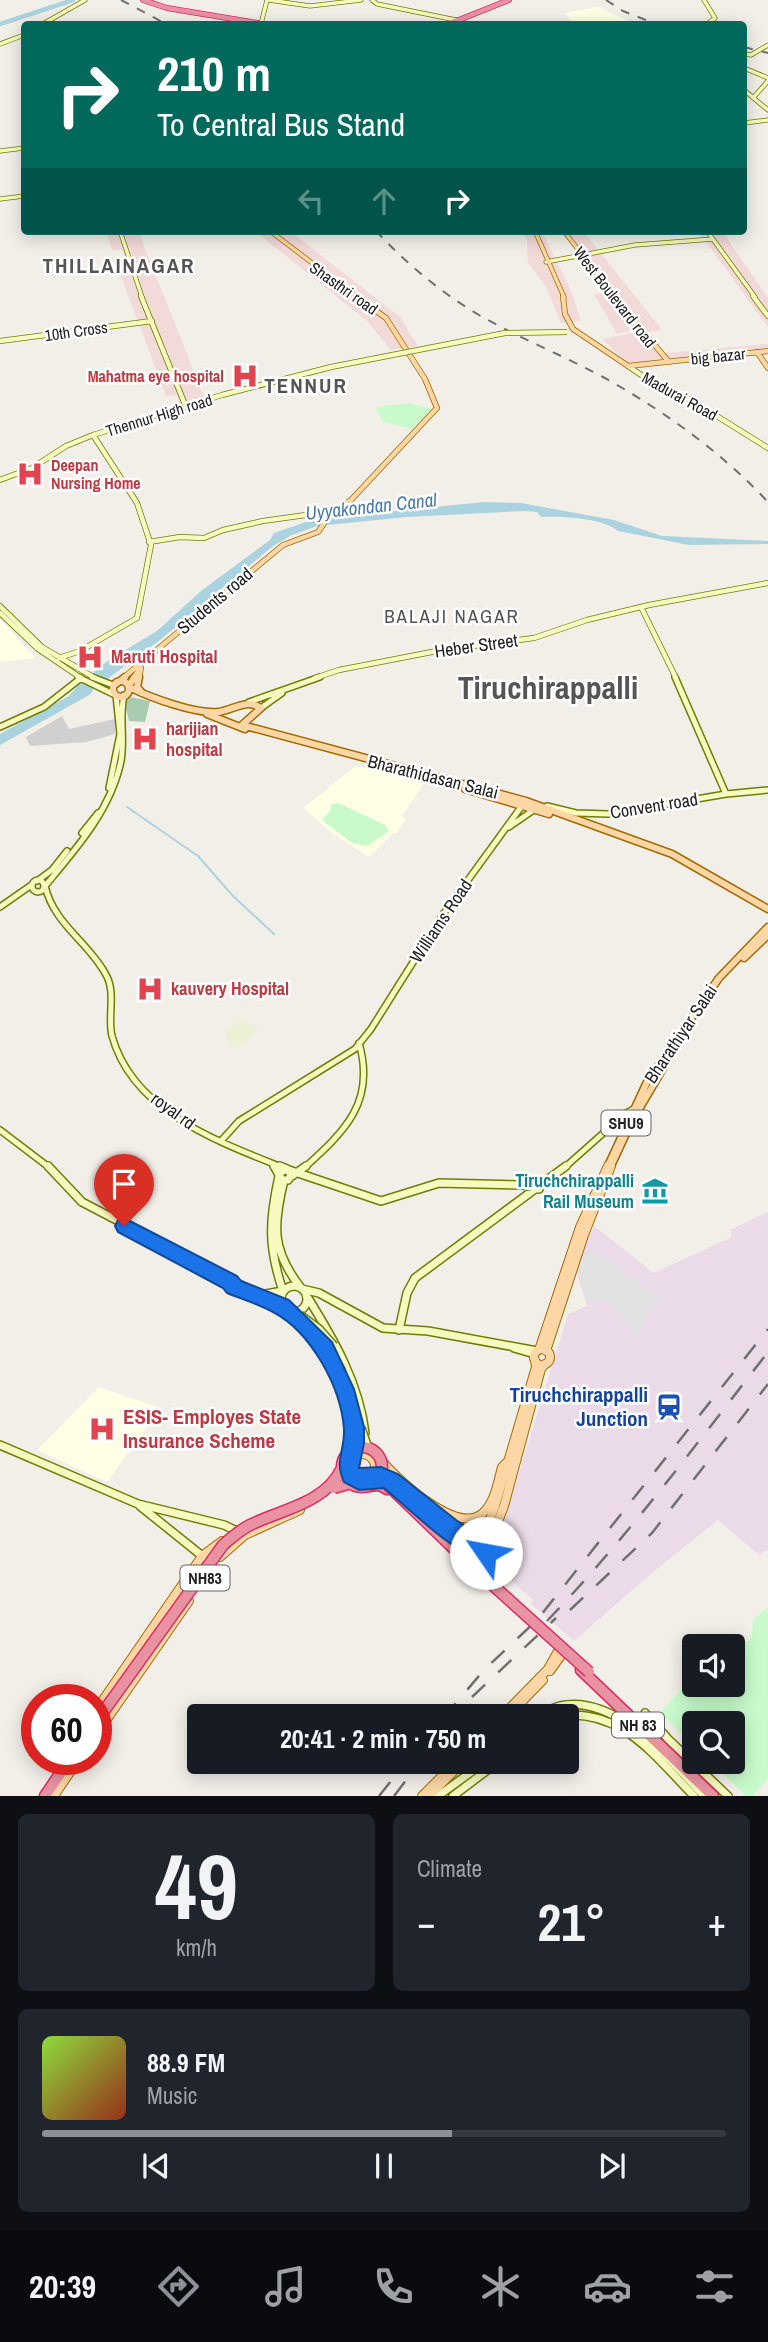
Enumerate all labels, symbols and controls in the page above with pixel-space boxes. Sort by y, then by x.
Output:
text: 210 m [157,40,271,106]
icon: right [42,49,133,140]
text: To Central Bus Stand [157,103,405,146]
icon: left [292,182,330,220]
icon: ahead [365,182,403,220]
icon: right [438,182,476,220]
street label: West Boulevard road [569,242,661,352]
district label: THILLAINAGAR [42,251,196,280]
street label: Shasthri road [305,256,383,320]
street label: 10th Cross [43,316,109,346]
street label: big bazar [690,342,747,370]
hospital icon: Mahatma eye hospital [230,361,260,391]
place label: Mahatma eye hospital [88,365,224,387]
street label: Madurai Road [638,366,722,426]
district label: TENNUR [264,371,348,400]
street label: Thennur High road [103,388,215,442]
place label: Deepan Nursing Home [51,454,141,494]
hospital icon: Deepan Nursing Home [15,459,45,489]
water label: Uyyakondan Canal [304,486,438,526]
street label: Students road [171,561,258,640]
district label: BALAJI NAGAR [384,603,520,629]
street label: Heber Street [433,627,519,664]
hospital icon: Maruti Hospital [75,642,105,672]
place label: Maruti Hospital [111,644,218,669]
district label: Tiruchirappalli [458,666,638,709]
place label: harijian hospital [166,716,223,762]
hospital icon: harijian hospital [130,724,160,754]
street label: Bharathidasan Salai [365,748,501,805]
street label: Convent road [608,786,700,825]
street label: Williams Road [403,874,478,967]
hospital icon: kauvery Hospital [135,974,165,1004]
place label: kauvery Hospital [171,976,289,1001]
street label: Bharathiyar Salai [638,979,723,1088]
street label: royal rd [146,1086,201,1135]
road number: SHU9 [602,1110,650,1135]
pin [94,1154,154,1226]
icon: arrive [105,1165,143,1203]
place label: Tiruchchirappalli Rail Museum [515,1168,634,1214]
museum icon: Tiruchchirappalli Rail Museum [640,1176,670,1206]
place label: Tiruchchirappalli Junction [510,1380,648,1433]
station icon: Tiruchchirappalli Junction [654,1392,684,1422]
place label: ESIS- Employes State Insurance Scheme [123,1402,301,1455]
hospital icon: ESIS- Employes State Insurance Scheme [87,1414,117,1444]
position arrow [449,1516,523,1590]
road number: NH83 [180,1566,230,1590]
map controls [682,1634,745,1774]
button: sound [682,1634,745,1697]
speed limit sign: 60 [21,1684,112,1775]
button: search [682,1711,745,1774]
road number: NH 83 [612,1712,664,1737]
text: 20:41 · 2 min · 750 m [280,1721,486,1756]
text: 49 [155,1825,238,1947]
text: Climate [417,1853,482,1884]
text: 21° [537,1887,606,1957]
text: − [417,1897,435,1948]
text: + [708,1897,726,1948]
text: km/h [176,1932,217,1963]
text: 88.9 FM [147,2045,225,2080]
text: Music [147,2080,197,2111]
icon: previous [137,2147,175,2185]
icon: pause [365,2147,403,2185]
icon: next [593,2147,631,2185]
icon: directions [154,2262,203,2311]
icon: music [261,2262,310,2311]
icon: phone [369,2262,418,2311]
icon: climate [476,2262,525,2311]
icon: car [583,2262,632,2311]
icon: filters [690,2262,739,2311]
text: 20:39 [29,2265,96,2308]

